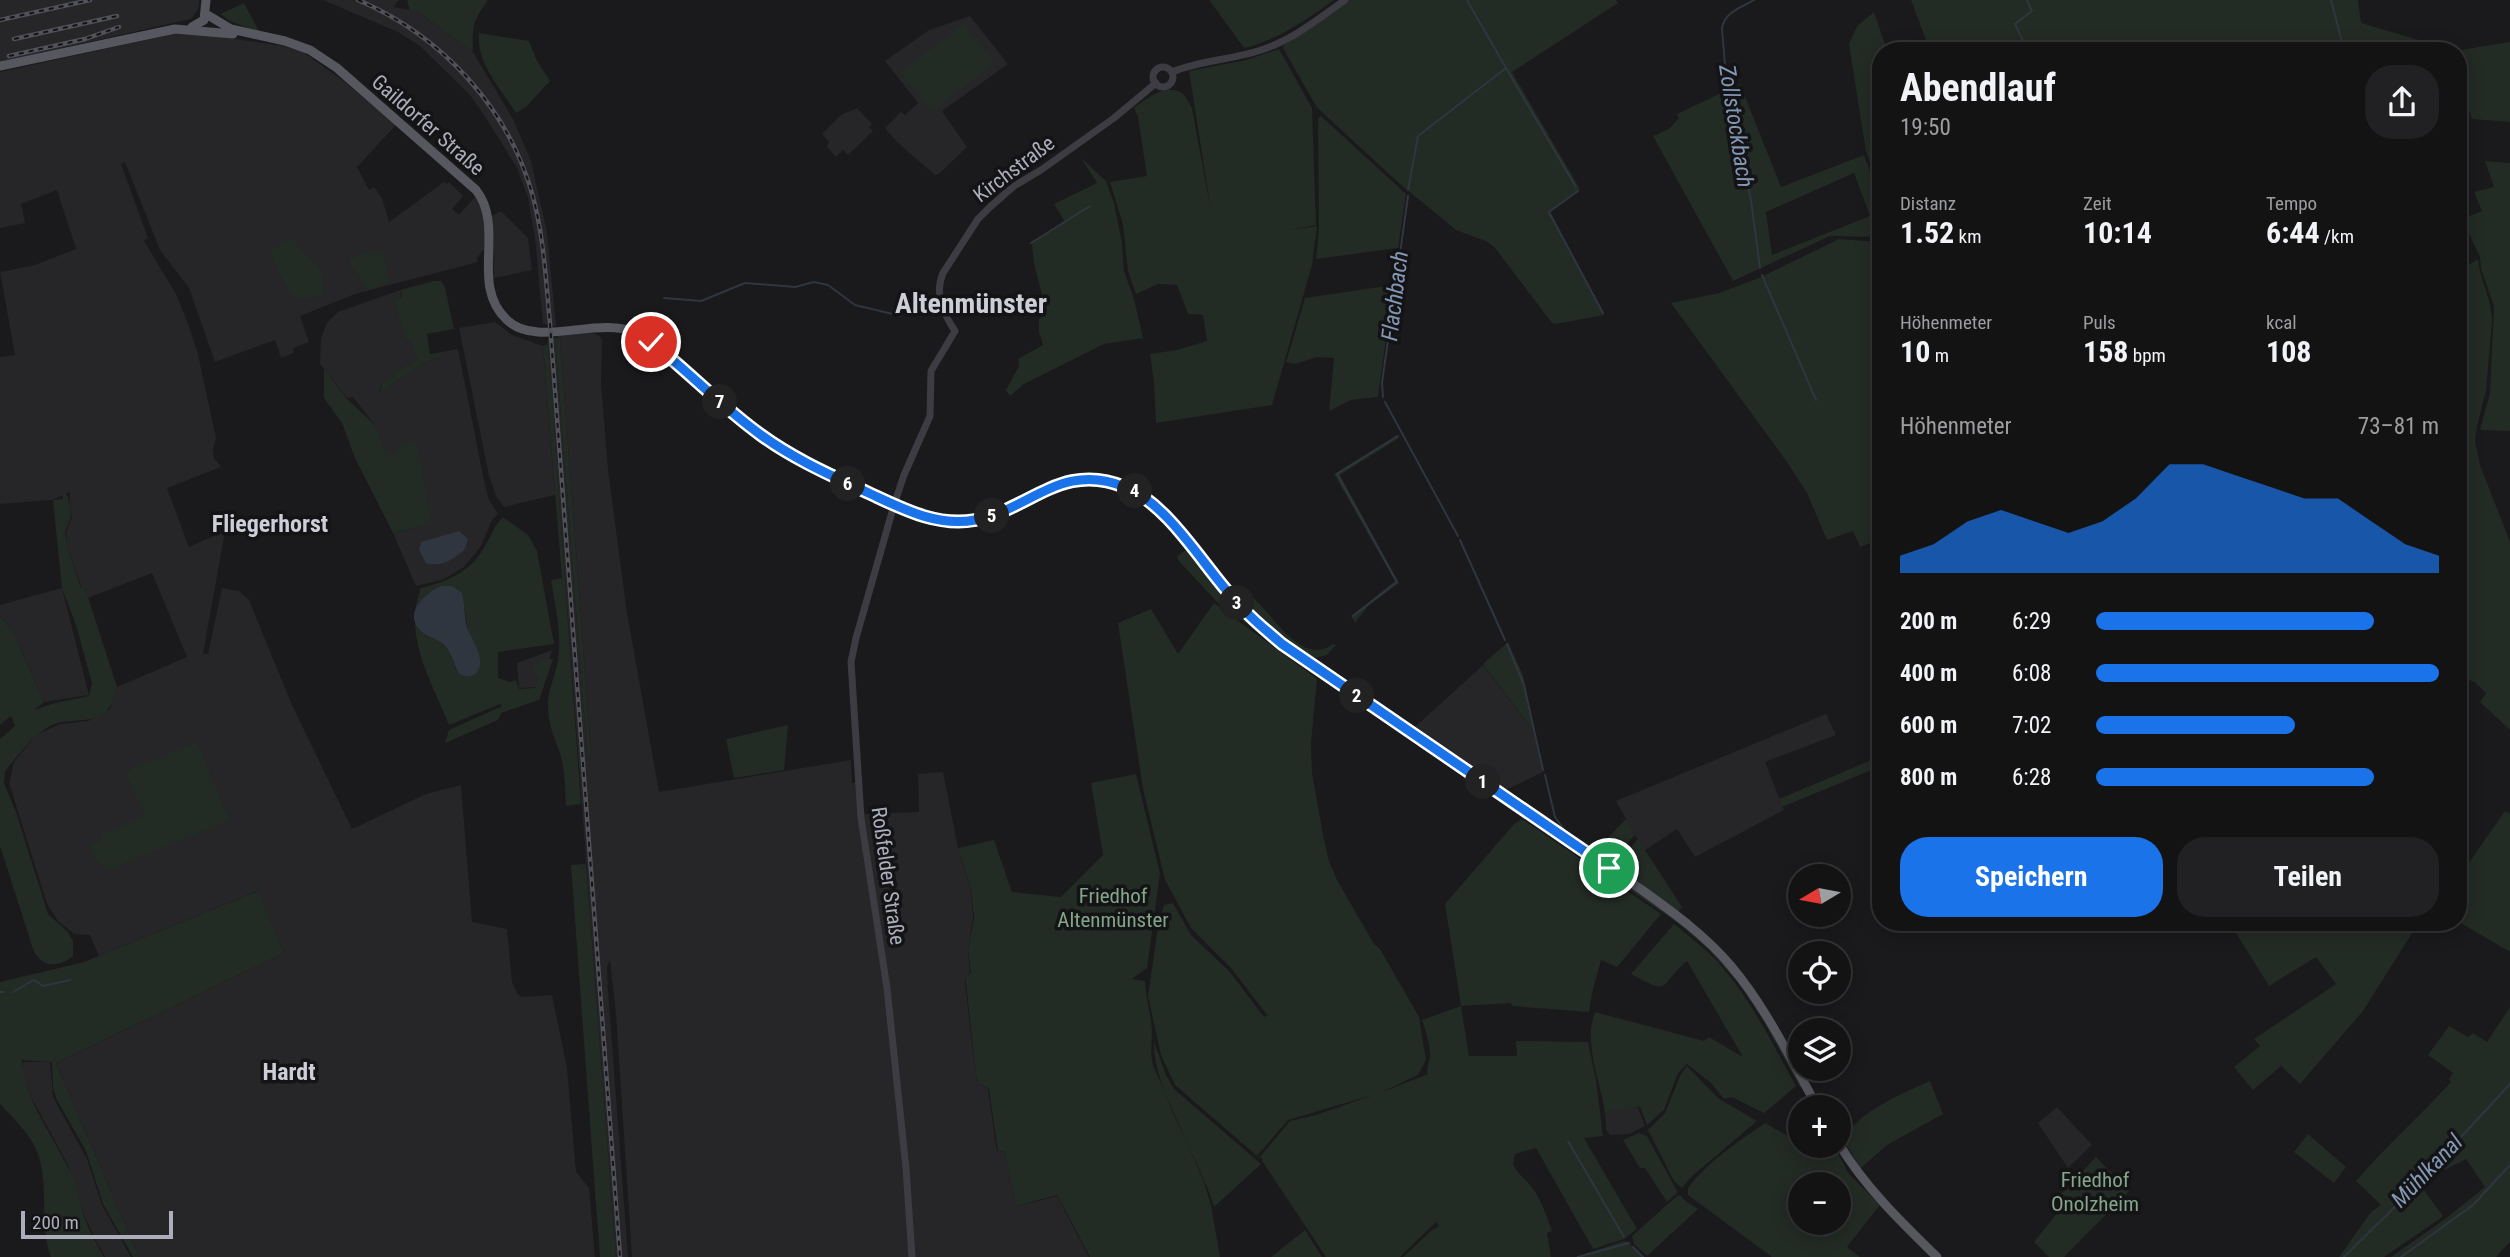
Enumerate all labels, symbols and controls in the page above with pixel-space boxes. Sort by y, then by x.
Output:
water label: Zollstockbach [1713,62,1759,189]
button: share [2365,65,2439,139]
text: Abendlauf [1900,66,2056,110]
street label: Gaildorfer Straße [367,70,489,180]
text: 19:50 [1900,114,1951,141]
street label: Kirchstraße [969,131,1059,207]
text: Distanz [1900,192,1956,215]
text: Zeit [2083,192,2112,215]
text: Tempo [2266,192,2317,215]
text: 1.52 [1900,215,1954,250]
text: 10:14 [2083,215,2152,250]
text: 6:44 [2266,215,2320,250]
text: km [1954,225,1981,248]
text: /km [2320,225,2354,248]
water label: Flachbach [1376,249,1414,343]
district label: Altenmünster [895,287,1047,320]
text: Höhenmeter [1900,311,1992,334]
text: Puls [2083,311,2116,334]
text: kcal [2266,311,2297,334]
pin [621,312,681,372]
icon: check [632,323,670,361]
text: 10 [1900,334,1930,369]
text: 158 [2083,334,2128,369]
text: 108 [2266,334,2311,369]
text: m [1930,344,1949,367]
text: bpm [2128,344,2166,367]
pin: 7 [702,384,738,420]
text: 7 [715,390,724,413]
text: Höhenmeter [1900,413,2012,440]
text: 73–81 m [2358,413,2439,440]
pin: 6 [830,466,866,502]
text: 6 [843,472,852,495]
pin: 4 [1118,474,1152,508]
text: 4 [1130,479,1139,502]
pin: 5 [974,498,1010,534]
text: 5 [987,504,996,527]
district label: Fliegerhorst [212,510,328,538]
pin: 3 [1220,586,1254,620]
text: 3 [1232,591,1241,614]
text: 200 m [1900,608,1957,635]
text: 6:29 [2012,608,2051,635]
text: 400 m [1900,660,1957,687]
text: 6:08 [2012,660,2051,687]
pin: 2 [1340,678,1374,714]
text: 2 [1352,684,1361,707]
text: 600 m [1900,712,1957,739]
text: 7:02 [2012,712,2051,739]
pin: 1 [1466,764,1500,800]
text: 800 m [1900,764,1957,791]
text: 6:28 [2012,764,2051,791]
text: 1 [1478,770,1487,793]
street label: Roßfelder Straße [866,805,910,947]
button: Speichern [1900,837,2163,917]
button: Teilen [2177,837,2439,917]
pin [1579,838,1639,898]
icon: arrive [1590,849,1628,887]
north arrow [1788,864,1852,928]
map controls [1788,864,1851,1235]
park label: Friedhof Altenmünster [1057,884,1169,932]
button: locate [1788,941,1851,1004]
button: layers [1788,1018,1851,1081]
district label: Hardt [262,1058,316,1086]
button: + [1788,1095,1851,1158]
water label: Mühlkanal [2386,1128,2469,1213]
park label: Friedhof Onolzheim [2051,1168,2139,1216]
button: − [1788,1172,1851,1235]
scale bar [21,1208,173,1240]
text: 200 m [32,1211,79,1234]

